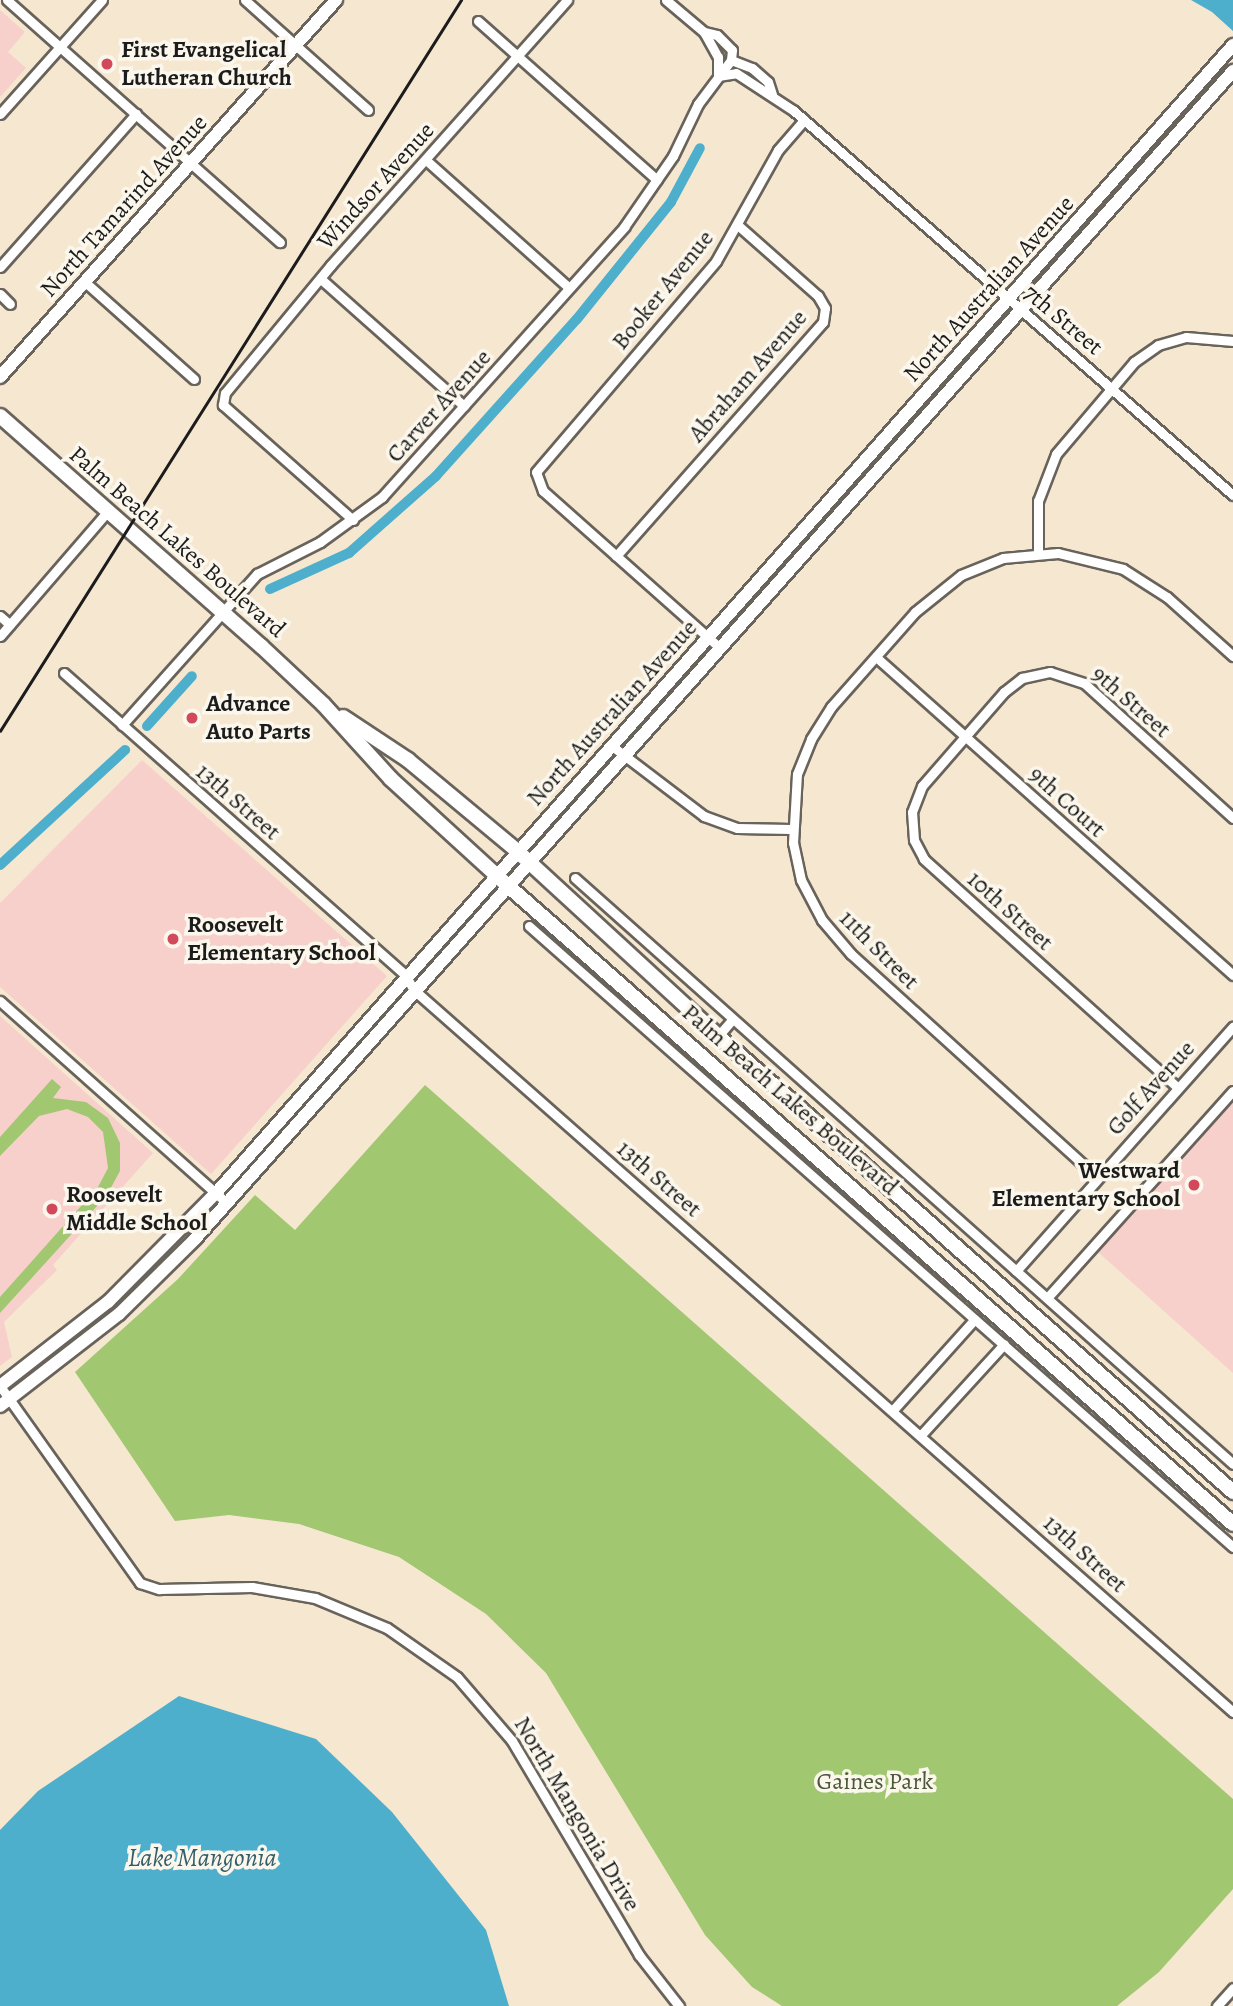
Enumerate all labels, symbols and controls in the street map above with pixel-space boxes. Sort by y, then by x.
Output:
place label: First Evangelical Lutheran Church [121,36,292,92]
marker: First Evangelical Lutheran Church [99,56,115,72]
street label: North Tamarind Avenue [34,109,214,303]
street label: Windsor Avenue [311,116,441,256]
street label: North Australian Avenue [898,190,1080,388]
street label: Booker Avenue [606,224,720,356]
street label: 7th Street [1018,279,1108,361]
street label: Abraham Avenue [683,304,813,448]
street label: Carver Avenue [381,344,497,468]
street label: Palm Beach Lakes Boulevard [63,440,291,644]
street label: North Australian Avenue [521,614,703,812]
street label: 9th Street [1086,660,1176,744]
place label: Advance Auto Parts [206,690,311,746]
marker: Advance Auto Parts [184,710,200,726]
street label: 13th Street [190,757,286,847]
street label: 9th Court [1023,760,1111,844]
street label: 10th Street [961,865,1059,957]
street label: 11th Street [833,904,925,996]
place label: Roosevelt Elementary School [187,911,375,967]
marker: Roosevelt Elementary School [165,931,181,947]
street label: Palm Beach Lakes Boulevard [676,998,904,1202]
street label: Golf Avenue [1101,1035,1201,1141]
street label: 13th Street [611,1134,707,1224]
place label: Westward Elementary School [992,1157,1180,1213]
marker: Westward Elementary School [1186,1177,1202,1193]
place label: Roosevelt Middle School [66,1181,207,1237]
marker: Roosevelt Middle School [44,1201,60,1217]
street label: 13th Street [1037,1509,1133,1599]
street label: North Mangonia Drive [508,1712,646,1916]
park label: Gaines Park [816,1768,934,1796]
water label: Lake Mangonia [128,1842,276,1874]

